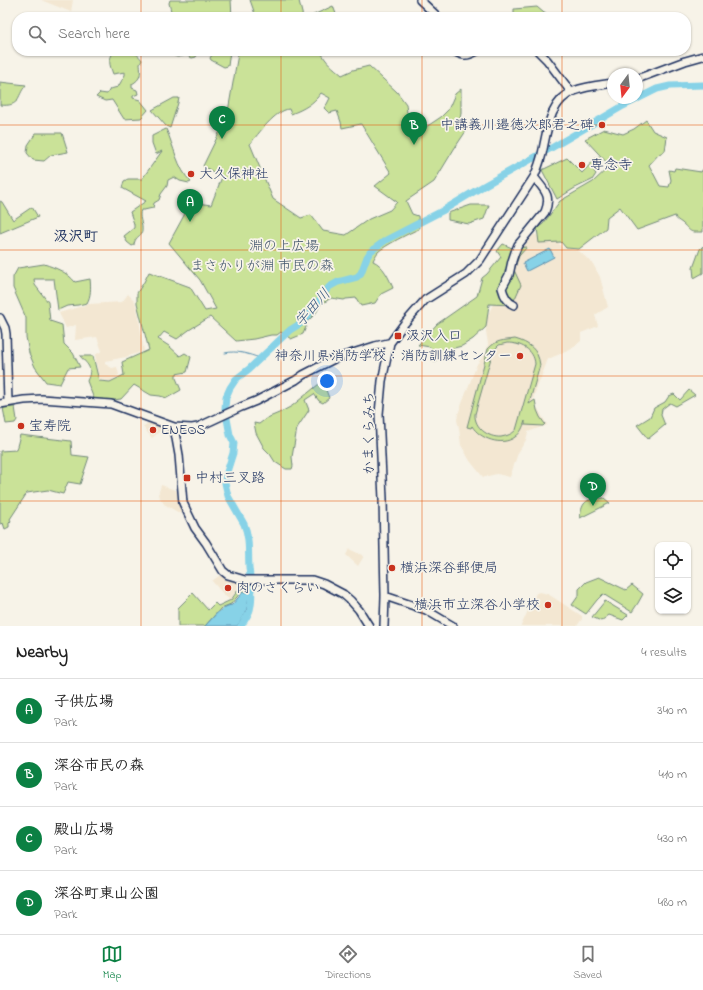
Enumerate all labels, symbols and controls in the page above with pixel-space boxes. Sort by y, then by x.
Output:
search box [12,12,691,56]
icon: search [26,23,48,45]
text: Search here [58,23,130,45]
north arrow [607,68,643,104]
pin: C [209,106,235,139]
pin: B [401,112,427,145]
place label: 中講義川邉徳次郎君之碑 [440,115,594,136]
marker: 中講義川邉徳次郎君之碑 [597,120,607,130]
place label: 専念寺 [590,155,632,176]
marker: 専念寺 [577,160,587,170]
place label: 大久保神社 [199,164,269,185]
marker: 大久保神社 [186,169,196,179]
pin: A [177,189,203,222]
district label: 汲沢町 [53,226,99,248]
park label: 淵の上広場 [249,236,319,257]
park label: まさかりが淵 市民の森 [190,256,334,277]
water label: 宇田川 [290,284,336,332]
place label: 汲沢入口 [406,326,462,347]
marker: 汲沢入口 [393,331,403,341]
place label: 神奈川県消防学校：消防訓練センター [275,346,512,367]
marker: 神奈川県消防学校：消防訓練センター [515,351,525,361]
your location [317,371,337,391]
street label: かまくらみち [359,391,380,475]
place label: 宝寿院 [29,416,71,437]
place label: ENEOS [161,420,206,441]
marker: 宝寿院 [16,421,26,431]
marker: ENEOS [148,425,158,435]
place label: 中村三叉路 [195,468,265,489]
marker: 中村三叉路 [182,473,192,483]
pin: D [580,473,606,506]
map controls [655,542,691,614]
button: locate [655,542,691,578]
place label: 横浜深谷郵便局 [400,558,498,579]
marker: 横浜深谷郵便局 [387,563,397,573]
place label: 肉のさくらい [236,578,320,599]
button: layers [655,578,691,614]
marker: 肉のさくらい [223,583,233,593]
place label: 横浜市立深谷小学校 [414,595,540,616]
marker: 横浜市立深谷小学校 [543,600,553,610]
text: Nearby [16,640,68,665]
text: 4 results [641,643,687,662]
text: 子供広場 [54,691,114,713]
text: A [25,701,33,720]
text: 340 m [657,701,687,720]
text: Park [54,713,78,732]
text: 深谷市民の森 [54,755,144,777]
text: B [25,765,33,784]
text: 410 m [659,765,687,784]
text: Park [54,777,78,796]
text: 殿山広場 [54,819,114,841]
text: C [25,829,33,848]
text: 430 m [657,829,687,848]
text: Park [54,841,78,860]
text: 深谷町東山公園 [54,883,159,905]
text: D [24,893,34,912]
text: 480 m [658,893,687,912]
text: Park [54,905,78,924]
tab: Map [101,943,123,983]
tab: Directions [325,943,371,983]
tab: Saved [573,943,602,983]

